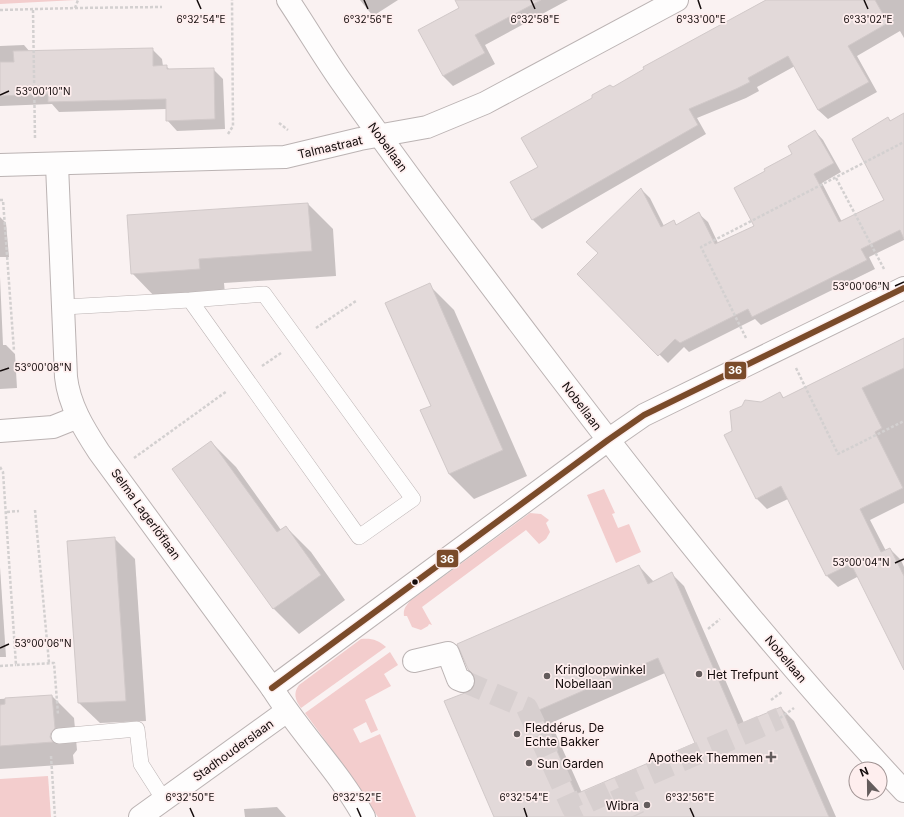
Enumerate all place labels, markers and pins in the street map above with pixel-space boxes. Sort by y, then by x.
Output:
unlabelled marker [410,577,420,587]
place label: Kringloopwinkel Nobellaan [555,662,646,691]
place label: Het Trefpunt [707,667,779,682]
marker: Het Trefpunt [694,669,704,679]
marker: Kringloopwinkel Nobellaan [542,671,552,681]
place label: Fleddérus, De Echte Bakker [525,720,604,749]
marker: Fleddérus, De Echte Bakker [512,729,522,739]
place label: Apotheek Themmen [648,750,763,765]
marker: Apotheek Themmen [766,752,776,762]
place label: Sun Garden [537,756,604,771]
marker: Sun Garden [524,758,534,768]
place label: Wibra [606,798,639,813]
marker: Wibra [642,800,652,810]

